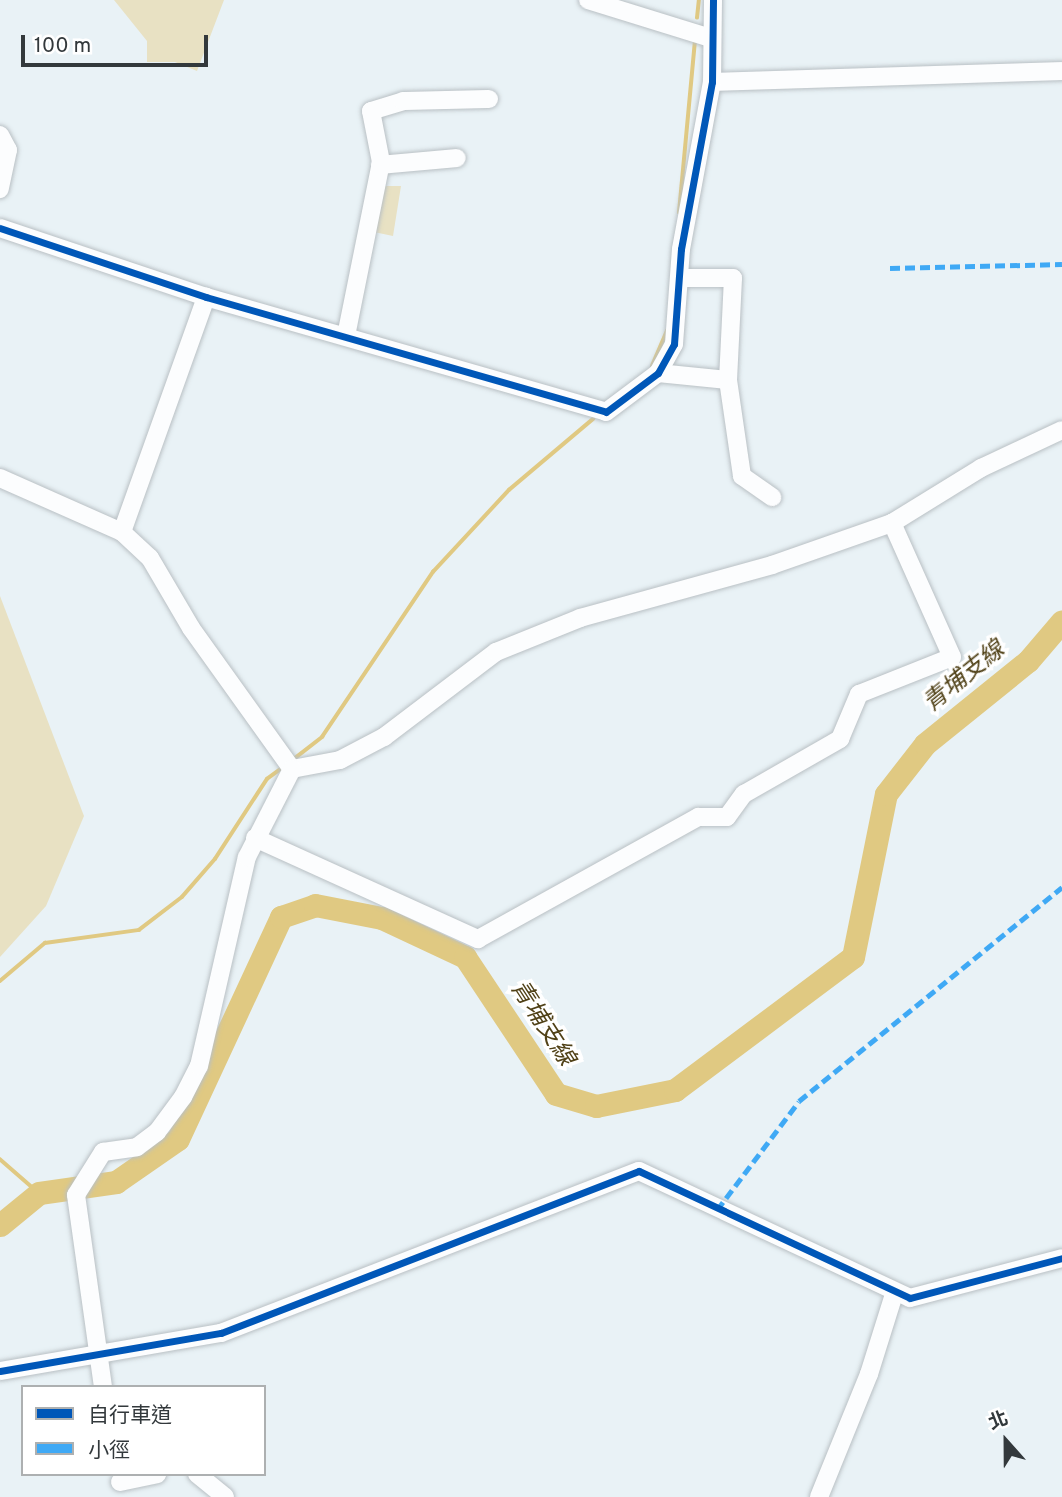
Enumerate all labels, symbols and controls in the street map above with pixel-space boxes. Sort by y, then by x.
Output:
scale bar [24,21,212,65]
text: 100 m [34,33,91,60]
water label: 青埔支線 [919,637,1011,719]
water label: 青埔支線 [503,976,579,1072]
legend [21,1385,266,1476]
text: 自行車道 [88,1403,172,1430]
north arrow [971,1406,1041,1476]
text: 北 [985,1407,1012,1436]
text: 小徑 [88,1438,130,1465]

